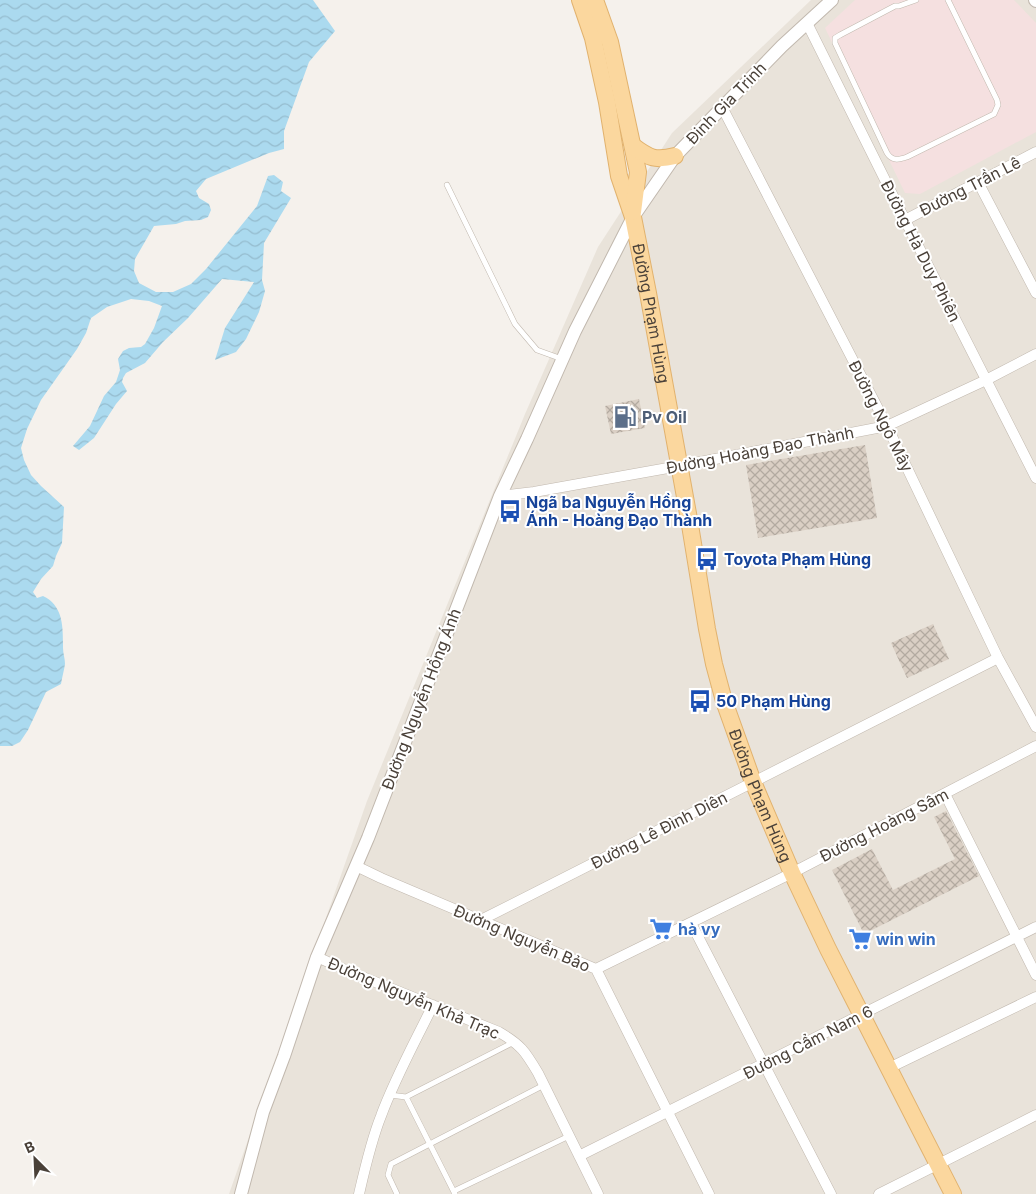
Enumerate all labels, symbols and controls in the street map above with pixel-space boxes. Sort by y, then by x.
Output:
street label: Đinh Gia Trinh [682,58,770,148]
street label: Đường Trần Lê [916,152,1024,220]
street label: Đường Hà Duy Phiên [877,177,965,325]
street label: Đường Phạm Hùng [628,242,674,385]
street label: Đường Ngô Mây [844,357,918,475]
fuel station icon: Pv Oil [612,404,638,430]
place label: Pv Oil [642,407,687,427]
street label: Đường Hoàng Đạo Thành [664,422,856,478]
place label: Ngã ba Nguyễn Hồng Ánh - Hoàng Đạo Thành [526,492,712,530]
bus stop icon: Ngã ba Nguyễn Hồng Ánh - Hoàng Đạo Thành [497,498,523,524]
bus stop icon: Toyota Phạm Hùng [694,546,720,572]
place label: Toyota Phạm Hùng [724,549,871,569]
street label: Đường Nguyễn Hồng Ánh [377,605,465,793]
bus stop icon: 50 Phạm Hùng [687,688,713,714]
place label: 50 Phạm Hùng [716,691,831,711]
street label: Đường Phạm Hùng [725,726,796,865]
street label: Đường Hoàng Sâm [816,784,952,866]
street label: Đường Lê Đình Diên [588,787,730,873]
street label: Đường Nguyễn Bảo [451,900,593,976]
supermarket icon: hà vy [648,916,674,942]
place label: hà vy [678,919,721,939]
supermarket icon: win win [847,926,873,952]
place label: win win [876,929,936,949]
street label: Đường Nguyễn Khả Trạc [325,953,503,1043]
street label: Đường Cẩm Nam 6 [740,1001,876,1083]
north arrow [10,1134,60,1184]
text: B [22,1137,37,1156]

